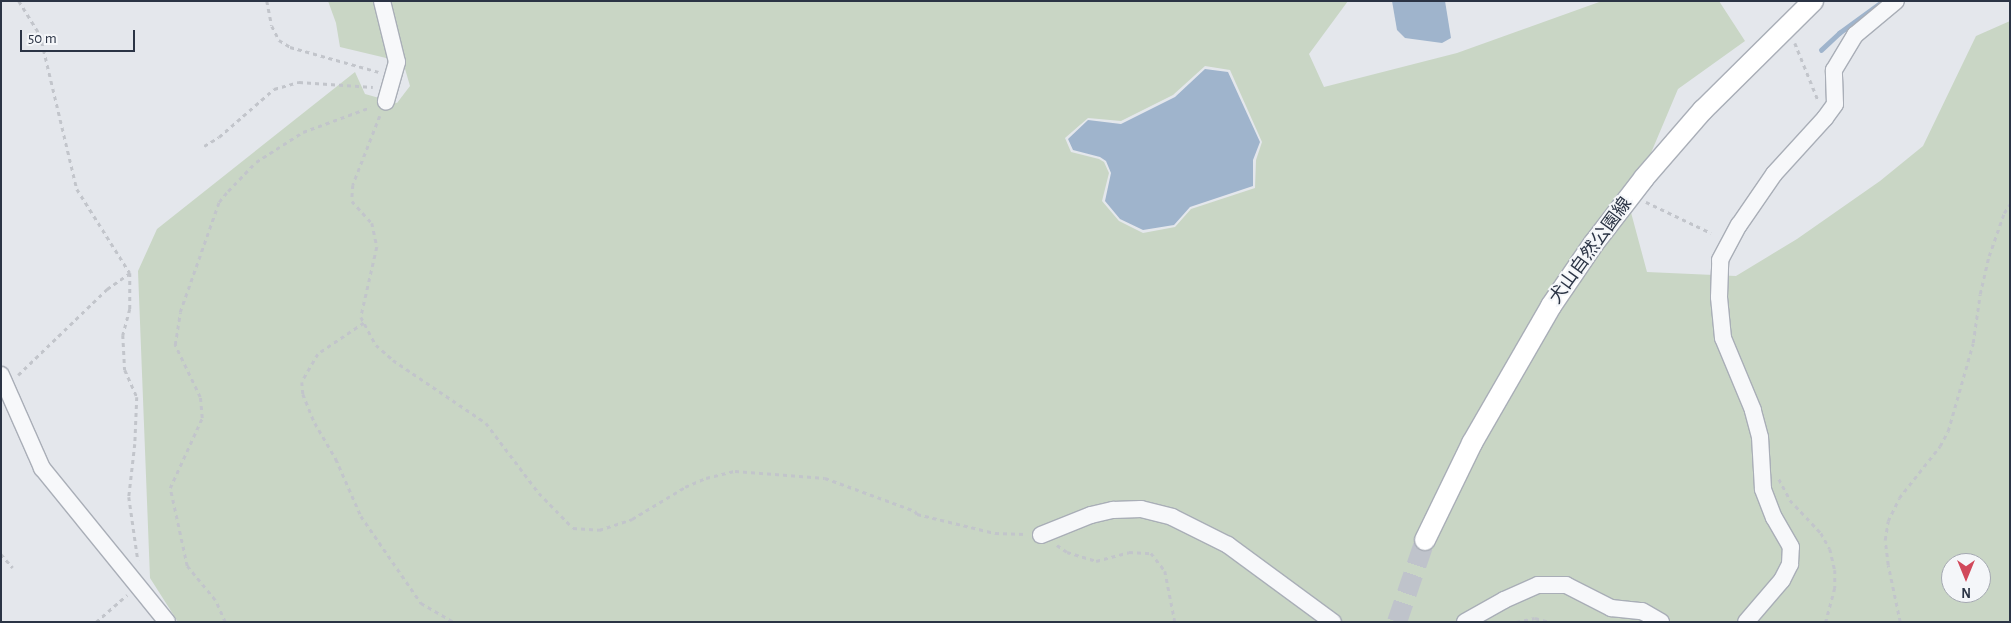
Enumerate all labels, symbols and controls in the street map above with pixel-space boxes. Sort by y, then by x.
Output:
scale bar [22,20,138,52]
text: 50 m [28,31,57,46]
street label: 犬山自然公園線 [1545,194,1637,308]
north arrow [1941,553,1991,603]
text: N [1961,585,1971,599]

